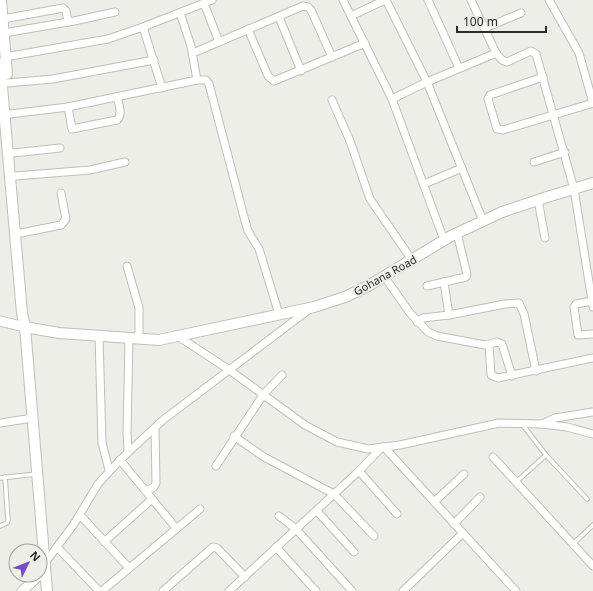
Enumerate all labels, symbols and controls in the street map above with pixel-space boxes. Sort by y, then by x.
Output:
scale bar [457,8,546,34]
text: 100 m [463,13,498,30]
street label: Gohana Road [351,251,419,299]
north arrow [8,543,48,583]
text: N [27,547,44,564]

